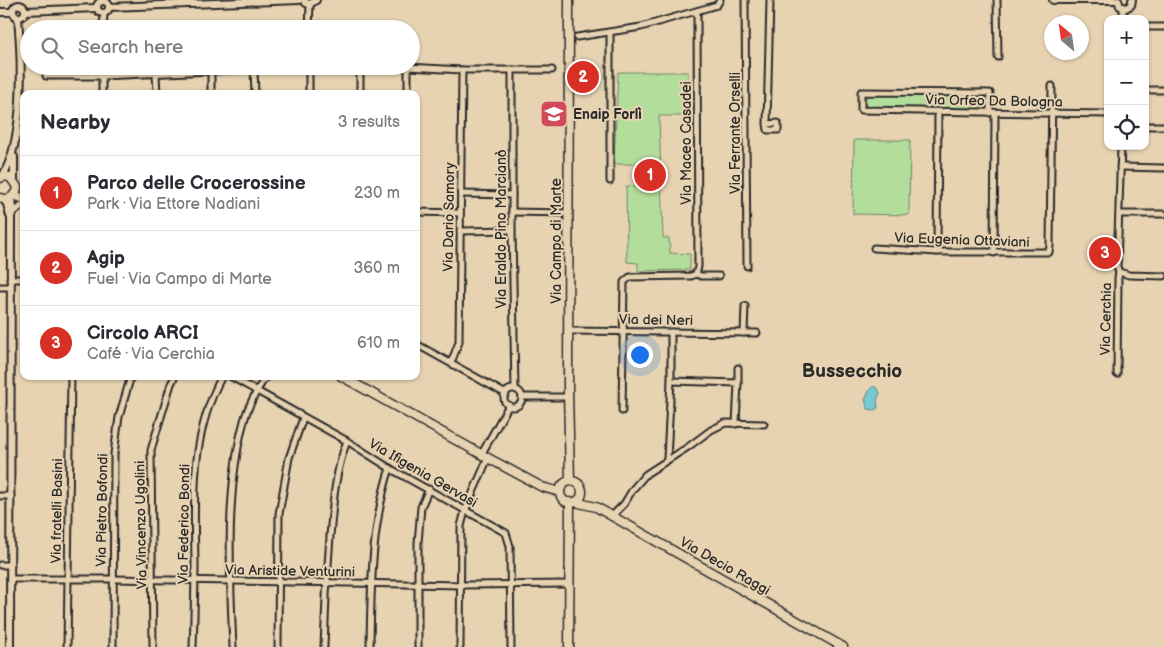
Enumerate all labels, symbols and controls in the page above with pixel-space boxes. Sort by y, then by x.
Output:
north arrow [1044,15,1089,60]
map controls [1104,15,1149,150]
button: + [1104,15,1149,60]
search box [20,20,420,75]
icon: search [38,34,66,62]
text: Search here [78,36,183,59]
pin: 2 [567,58,599,96]
button: − [1104,60,1149,105]
street label: Via Ferrante Orselli [727,72,744,194]
street label: Via Maceo Casadei [678,81,695,205]
street label: Via Orfeo Da Bologna [925,91,1063,111]
school or university icon: Enaip Forlì [539,99,569,129]
button: locate [1104,105,1149,150]
place label: Enaip Forlì [573,106,642,123]
text: Nearby [40,110,110,135]
text: 3 results [338,113,400,132]
street label: Via Eraldo Pino Marcianò [493,149,510,309]
pin: 1 [634,156,666,194]
street label: Via Dario Samory [440,162,458,272]
text: Parco delle Crocerossine [87,172,306,195]
street label: Via Campo di Marte [548,178,565,304]
text: 1 [53,184,59,203]
text: 230 m [354,184,400,203]
text: Park · Via Ettore Nadiani [87,195,260,214]
street label: Via Eugenia Ottaviani [894,229,1030,251]
pin: 3 [1089,234,1121,272]
text: Agip [87,247,125,270]
text: 2 [51,259,61,278]
text: 360 m [353,259,400,278]
text: Fuel · Via Campo di Marte [87,270,272,289]
street label: Via Cerchia [1097,282,1115,356]
street label: Via dei Neri [619,311,693,329]
text: Circolo ARCI [87,322,199,345]
text: 3 [51,334,61,353]
text: 610 m [357,334,400,353]
your location [627,342,653,368]
text: Café · Via Cerchia [87,345,215,364]
district label: Bussecchio [802,360,902,383]
street label: Via Ifigenia Gervasi [366,435,480,511]
street label: Via Pietro Bofondi [93,453,111,567]
street label: Via fratelli Basini [48,458,66,564]
street label: Via Vincenzo Ugolini [131,460,151,590]
street label: Via Federico Bondi [174,464,194,584]
street label: Via Decio Raggi [677,533,773,599]
street label: Via Aristide Venturini [225,561,355,581]

